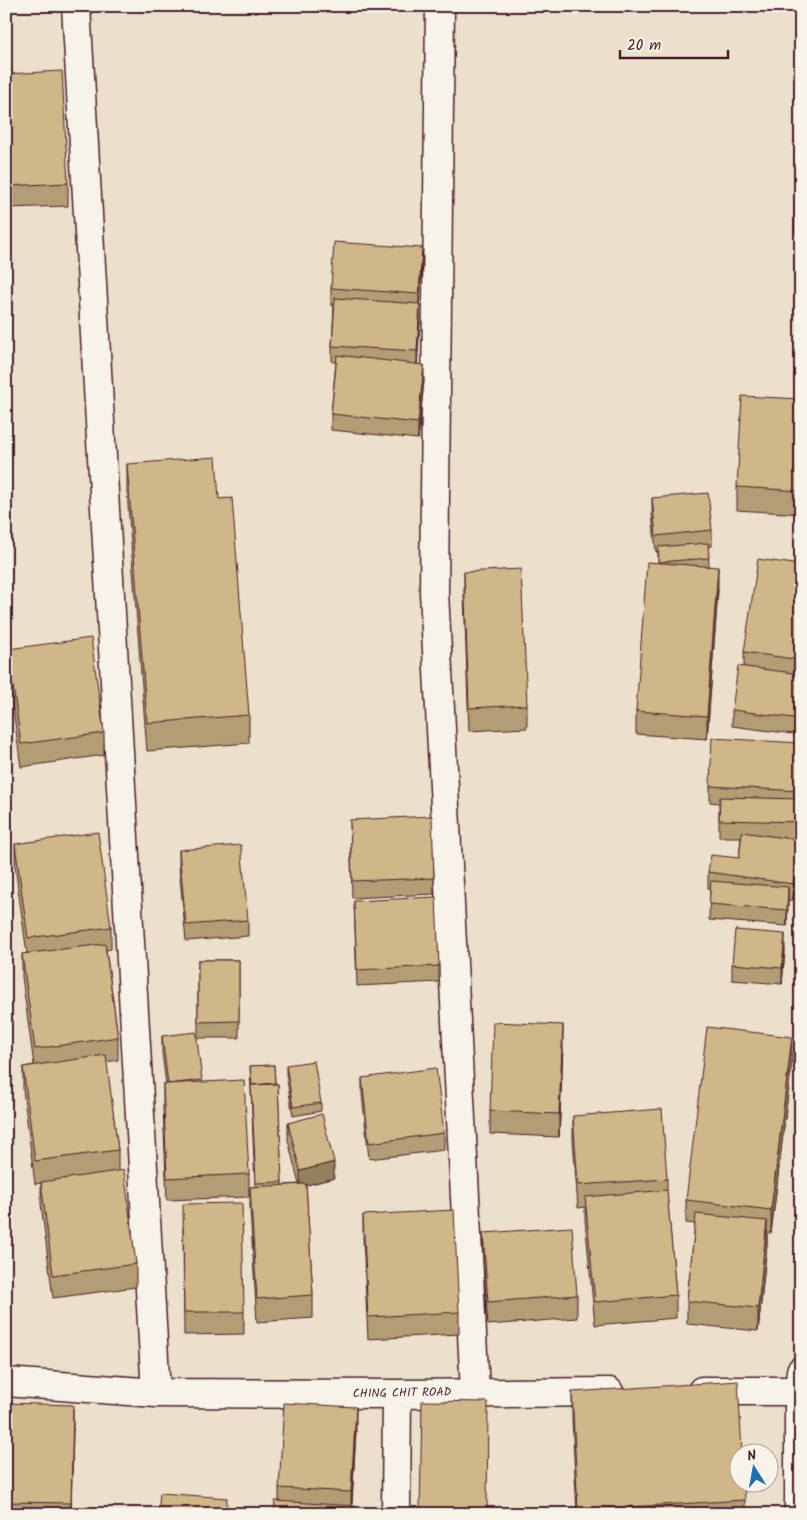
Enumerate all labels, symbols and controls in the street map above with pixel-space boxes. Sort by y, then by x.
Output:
scale bar [620,28,727,60]
text: 20 m [627,34,661,58]
street label: CHING CHIT ROAD [352,1383,452,1403]
north arrow [730,1442,780,1492]
text: N [745,1445,758,1468]

